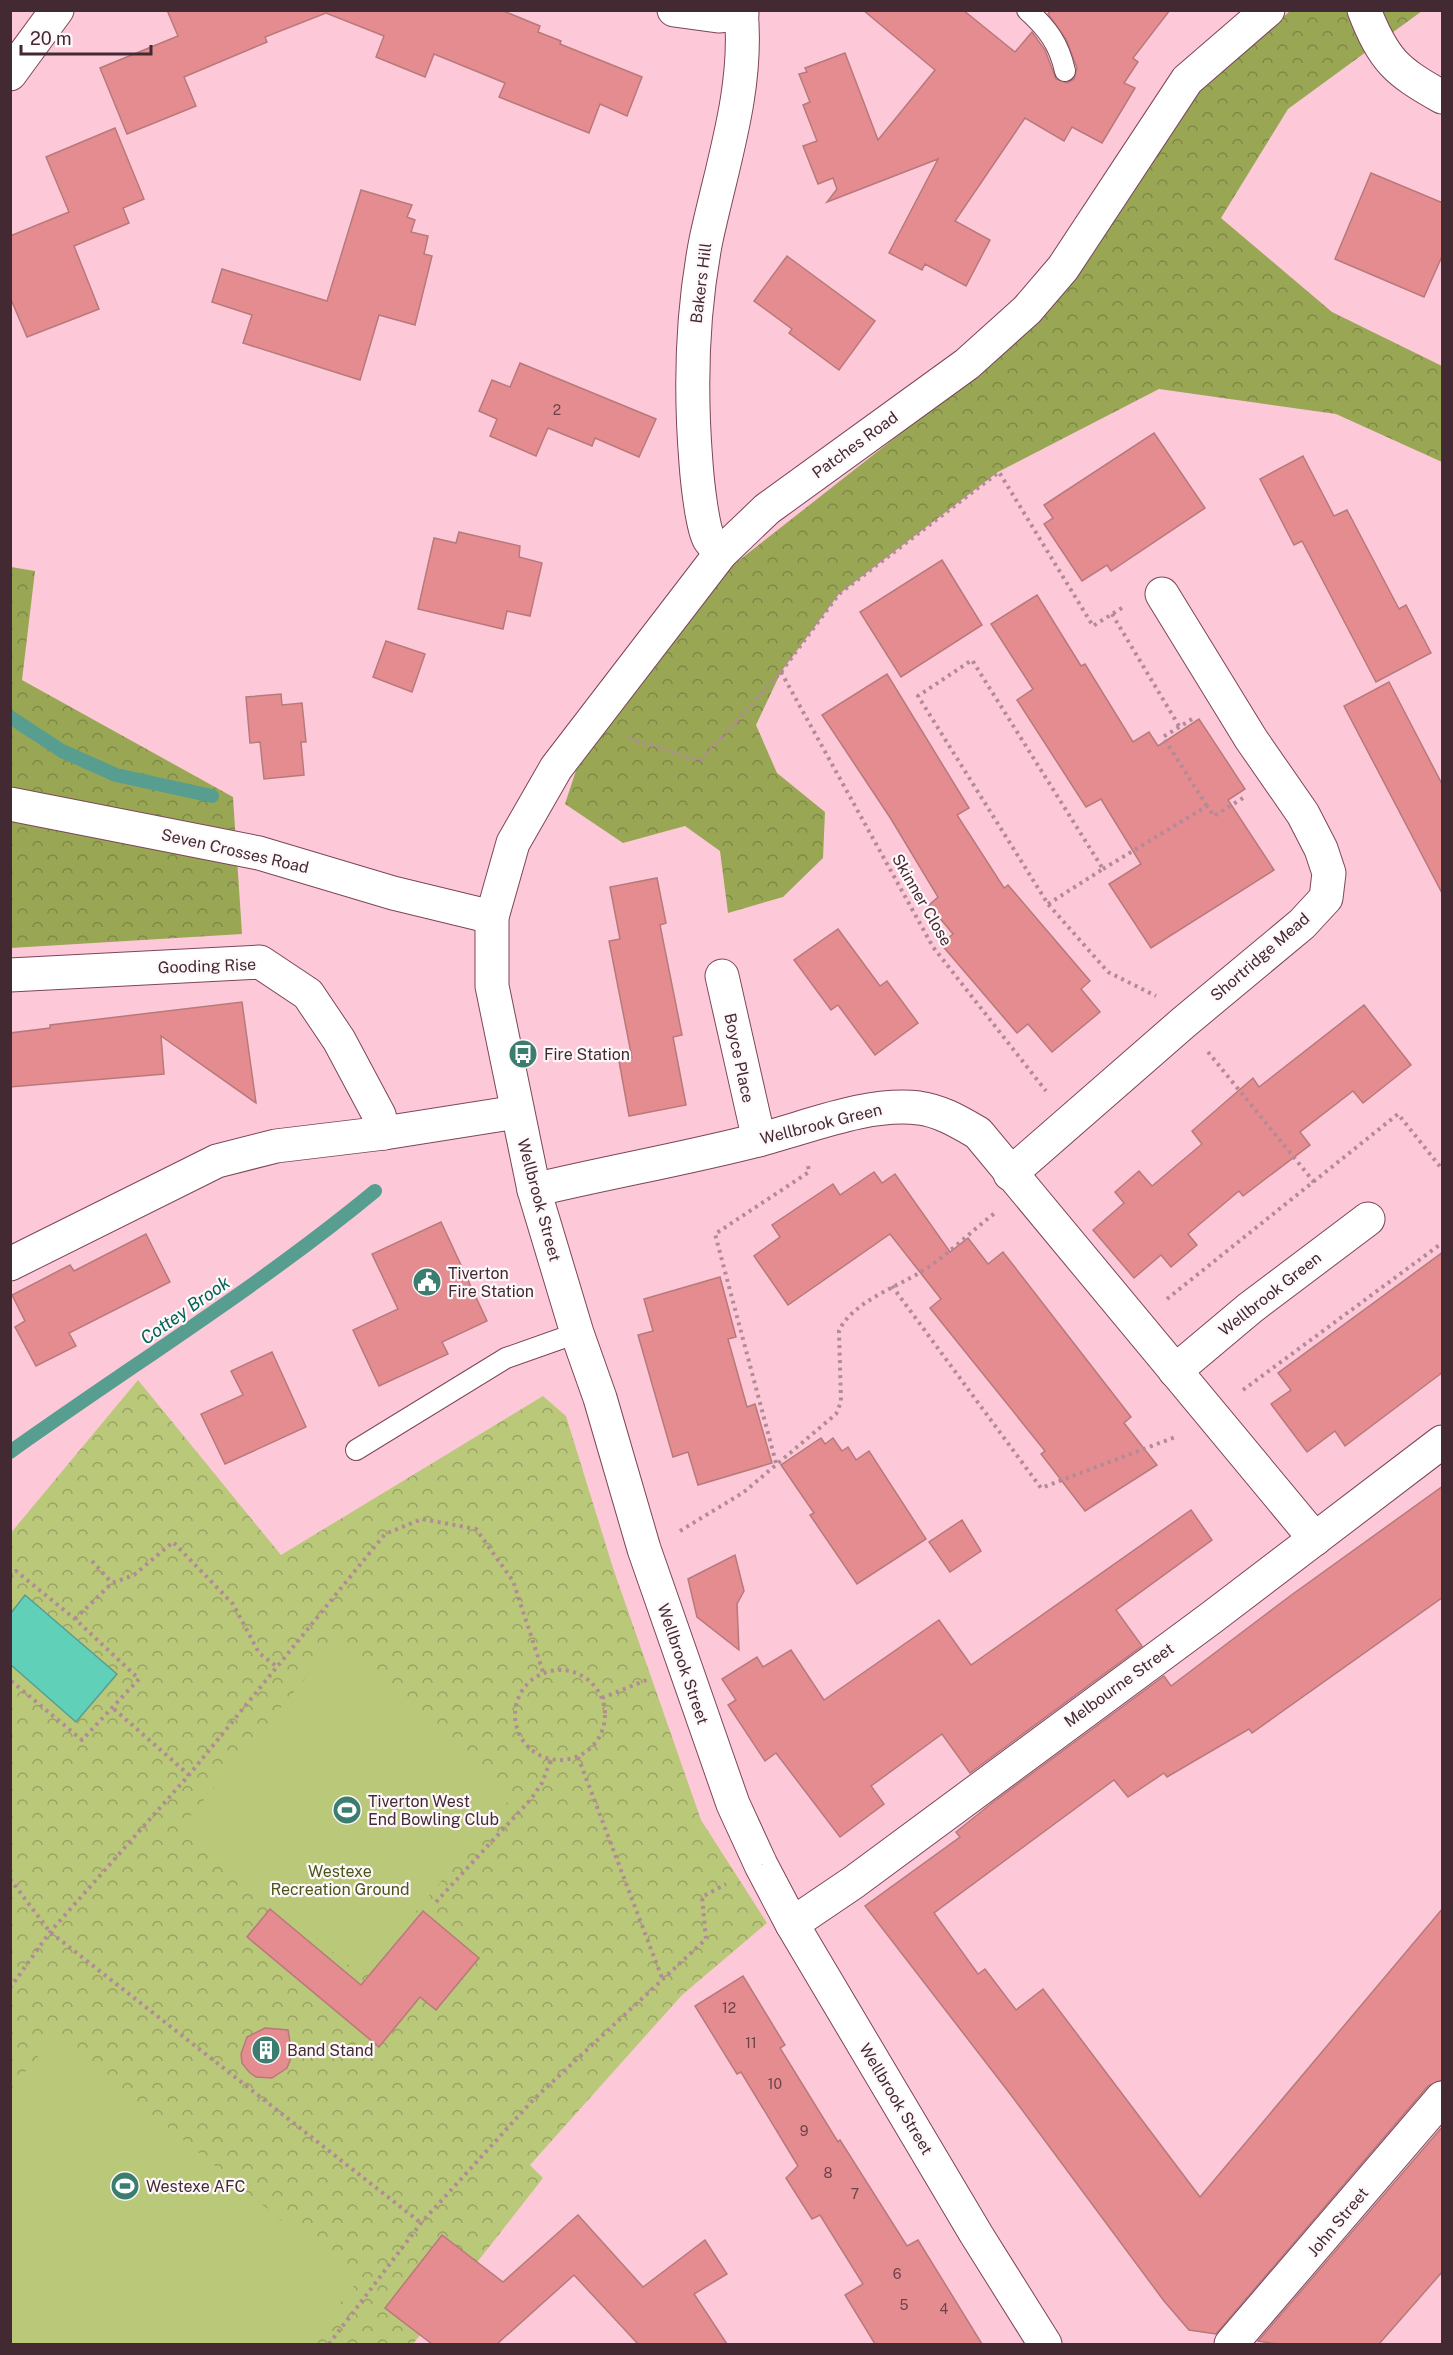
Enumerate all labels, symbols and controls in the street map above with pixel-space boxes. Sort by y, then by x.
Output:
scale bar [21,18,152,56]
text: 20 m [30,28,72,49]
street label: Bakers Hill [687,241,715,324]
house number: 2 [553,402,561,418]
street label: Patches Road [808,408,902,482]
street label: Seven Crosses Road [159,825,311,877]
street label: Skinner Close [888,851,956,949]
street label: Shortridge Mead [1207,909,1313,1005]
street label: Gooding Rise [157,955,257,977]
street label: Boyce Place [720,1011,758,1105]
bus stop icon: Fire Station [507,1038,539,1070]
place label: Fire Station [544,1045,630,1064]
street label: Wellbrook Green [758,1100,884,1148]
street label: Wellbrook Street [513,1137,565,1263]
street label: Wellbrook Green [1215,1248,1325,1340]
place label: Tiverton Fire Station [448,1264,534,1301]
public building icon: Tiverton Fire Station [411,1266,443,1298]
water label: Cottey Brook [136,1271,234,1349]
street label: Wellbrook Street [653,1601,713,1727]
street label: Melbourne Street [1060,1639,1178,1731]
place label: Tiverton West End Bowling Club [368,1792,499,1829]
sports icon: Tiverton West End Bowling Club [331,1794,363,1826]
park label: Westexe Recreation Ground [270,1862,410,1899]
house number: 12 [722,2000,736,2016]
building icon: Band Stand [250,2034,282,2066]
house number: 11 [745,2035,757,2051]
street label: Wellbrook Street [855,2040,937,2158]
place label: Band Stand [287,2041,373,2060]
house number: 10 [768,2076,782,2092]
house number: 9 [800,2123,809,2139]
house number: 8 [823,2165,833,2181]
sports icon: Westexe AFC [109,2170,141,2202]
place label: Westexe AFC [146,2177,245,2196]
street label: John Street [1304,2184,1372,2260]
house number: 7 [851,2186,859,2202]
house number: 6 [893,2266,902,2282]
house number: 5 [900,2297,909,2313]
house number: 4 [940,2301,949,2317]

